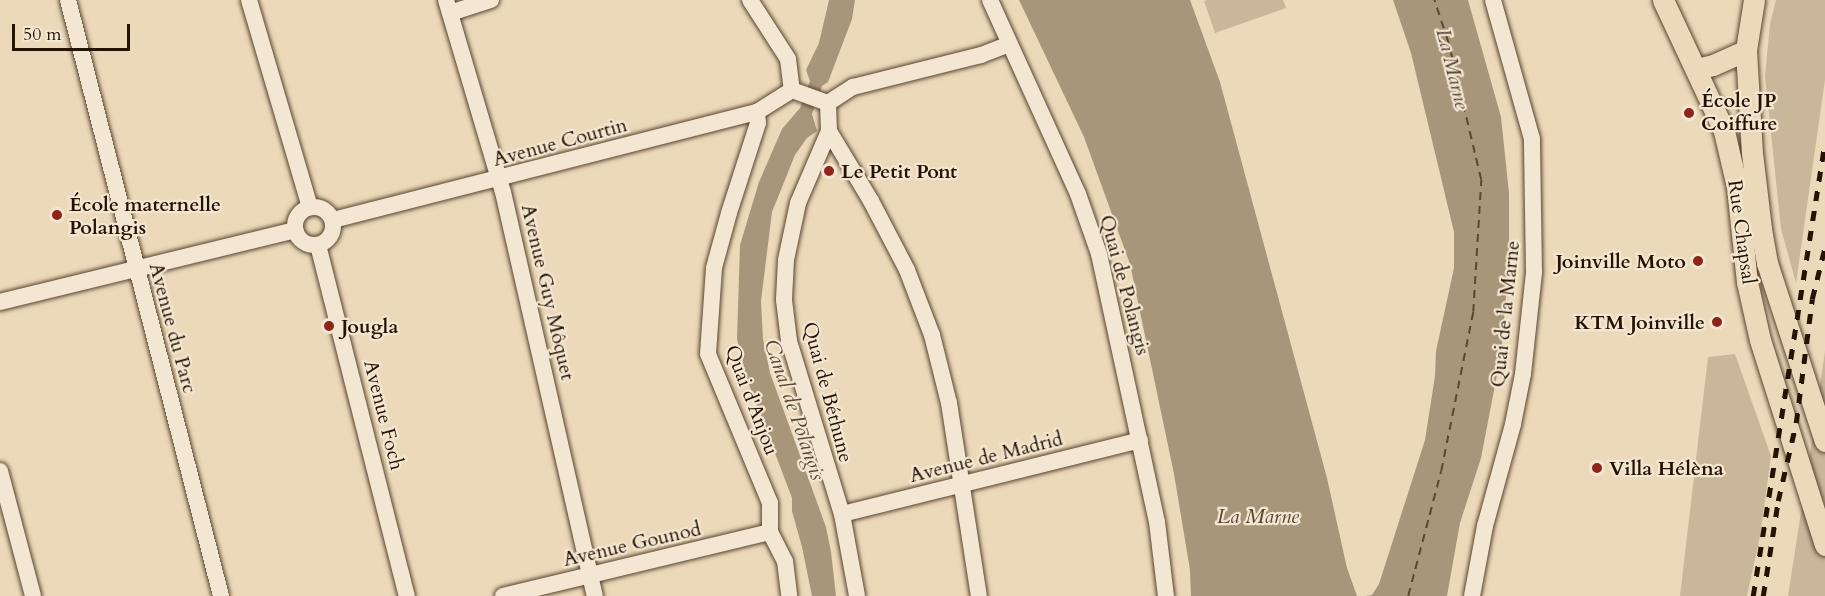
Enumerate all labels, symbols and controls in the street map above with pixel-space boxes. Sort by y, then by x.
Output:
scale bar [15,12,134,50]
text: 50 m [23,22,62,47]
water label: La Marne [1430,26,1474,112]
place label: École JP Coiffure [1701,89,1777,136]
marker: École JP Coiffure [1682,106,1696,120]
street label: Avenue Courtin [490,113,630,171]
place label: Le Petit Pont [841,159,957,183]
marker: Le Petit Pont [822,164,836,178]
street label: Rue Chapsal [1723,178,1761,286]
place label: École maternelle Polangis [69,192,221,239]
street label: Avenue Guy Môquet [516,202,580,382]
marker: École maternelle Polangis [50,208,64,222]
street label: Quai de Polangis [1095,212,1155,358]
street label: Quai de la Marne [1485,240,1525,388]
place label: Joinville Moto [1556,249,1686,273]
marker: Joinville Moto [1691,254,1705,268]
street label: Avenue du Parc [144,260,202,396]
place label: KTM Joinville [1574,310,1705,334]
place label: Jougla [341,314,398,338]
marker: KTM Joinville [1710,315,1724,329]
marker: Jougla [322,319,336,333]
street label: Quai de Béthune [798,319,858,465]
water label: Canal de Polangis [758,336,830,484]
street label: Quai d'Anjou [720,342,784,458]
street label: Avenue Foch [359,358,409,472]
street label: Avenue de Madrid [907,426,1065,488]
place label: Villa Hélèna [1609,456,1724,480]
marker: Villa Hélèna [1590,461,1604,475]
water label: La Marne [1217,504,1299,530]
street label: Avenue Gounod [561,516,703,572]

